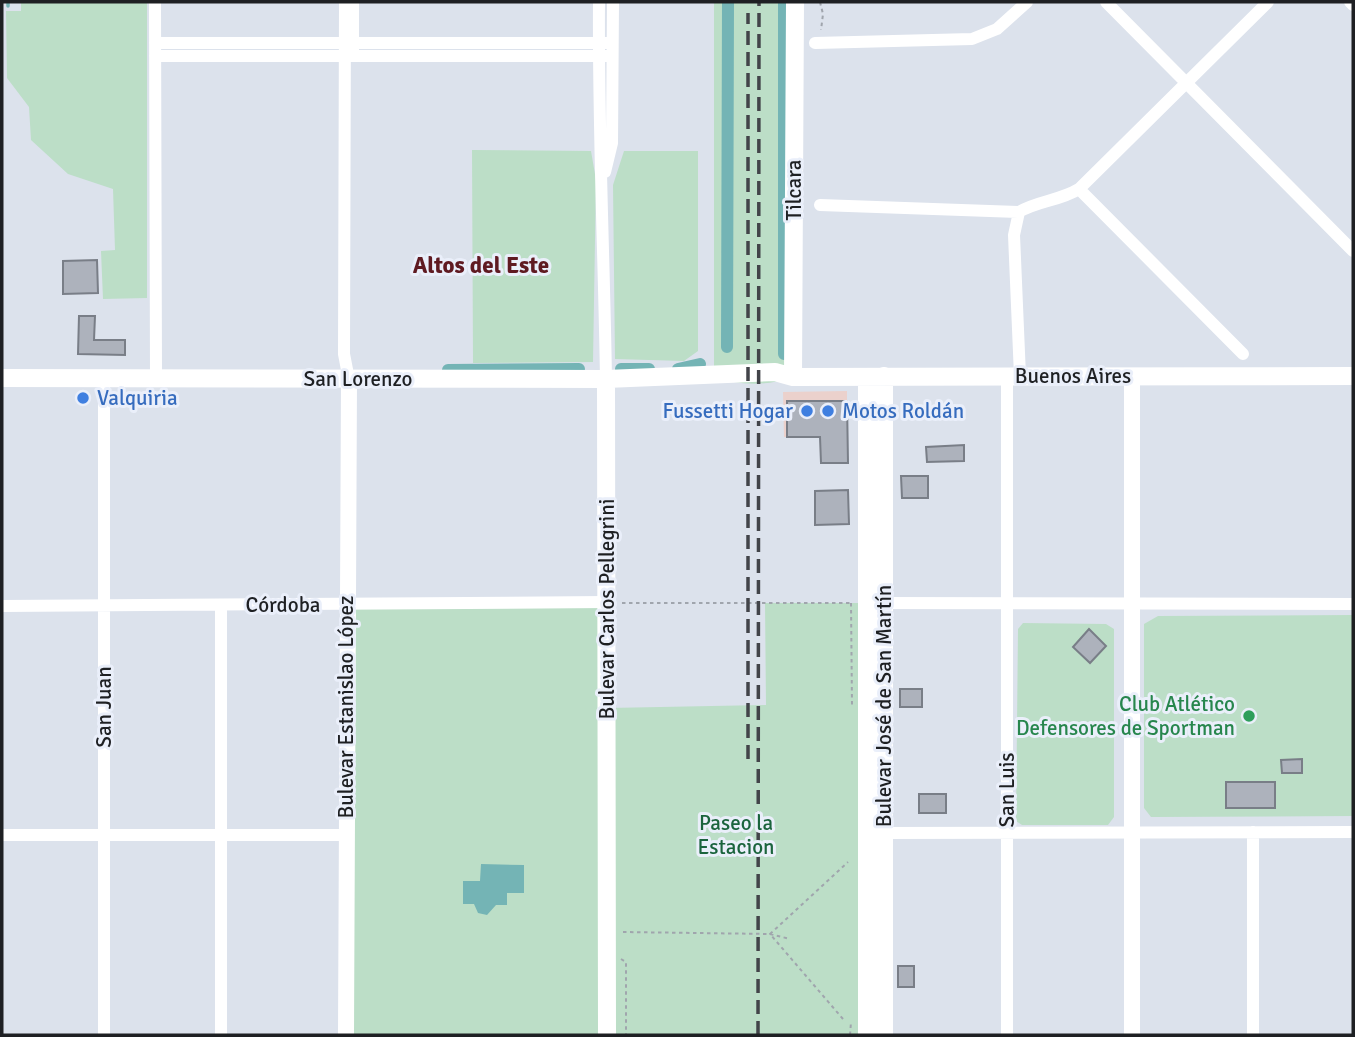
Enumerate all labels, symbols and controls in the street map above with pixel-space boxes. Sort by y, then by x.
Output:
street label: Tilcara [781,160,807,220]
district label: Altos del Este [413,251,549,280]
street label: Buenos Aires [1015,363,1131,389]
street label: San Lorenzo [303,366,413,392]
place label: Valquiria [97,385,178,411]
marker: Valquiria [75,390,91,406]
place label: Fussetti Hogar [663,398,793,424]
place label: Motos Roldán [842,398,964,424]
marker: Fussetti Hogar [799,403,815,419]
marker: Motos Roldán [820,403,836,419]
street label: Bulevar Carlos Pellegrini [594,499,620,719]
street label: Bulevar José de San Martín [871,585,897,827]
street label: Córdoba [246,592,320,618]
street label: Bulevar Estanislao López [333,596,359,819]
street label: San Juan [91,666,117,748]
place label: Club Atlético Defensores de Sportman [1016,691,1235,741]
marker: Club Atlético Defensores de Sportman [1241,708,1257,724]
street label: San Luis [994,752,1020,828]
park label: Paseo la Estacion [697,810,775,860]

